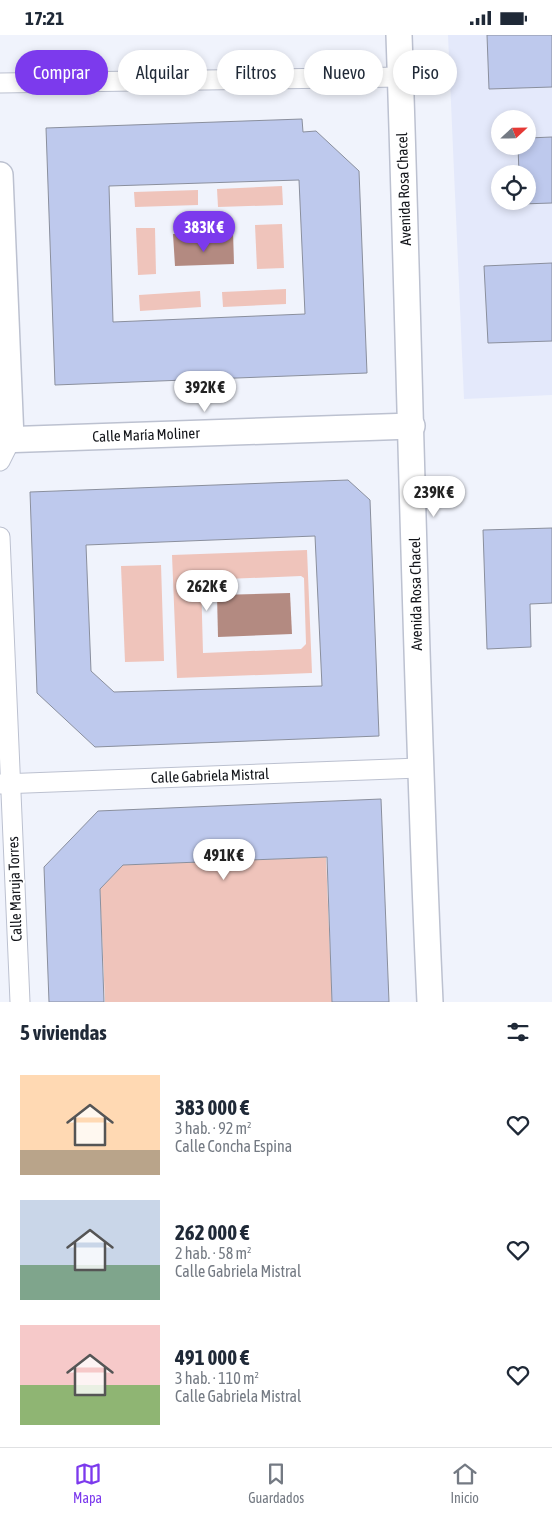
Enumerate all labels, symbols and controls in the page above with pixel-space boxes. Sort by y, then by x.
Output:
text: 17:21 [25,7,64,29]
chip: Comprar [15,50,108,95]
chip: Alquilar [118,50,207,95]
chip: Filtros [217,50,294,95]
chip: Nuevo [304,50,383,95]
chip: Piso [393,50,457,95]
north arrow [491,110,536,155]
map controls [491,110,536,210]
street label: Avenida Rosa Chacel [393,132,414,246]
button: locate [491,165,536,210]
pin: 383K € [163,211,245,253]
text: 383K € [184,218,224,236]
pin: 392K € [164,371,246,413]
text: 392K € [185,378,225,396]
street label: Calle María Moliner [92,424,200,445]
pin: 239K € [393,475,475,518]
text: 239K € [414,483,454,501]
street label: Avenida Rosa Chacel [406,537,425,651]
pin: 262K € [166,569,248,612]
text: 262K € [187,577,227,595]
street label: Calle Gabriela Mistral [151,765,269,786]
street label: Calle Maruja Torres [4,836,25,942]
pin: 491K € [183,839,265,881]
text: 491K € [204,846,244,864]
icon: filters [504,1018,532,1046]
text: 5 viviendas [20,1020,107,1044]
icon: home [60,1095,120,1155]
text: 383 000 € [175,1095,249,1119]
icon: heart [504,1111,532,1139]
text: 3 hab. · 92 m² [175,1119,251,1137]
text: Calle Concha Espina [175,1137,292,1155]
icon: home [60,1220,120,1280]
text: 262 000 € [175,1220,249,1244]
icon: heart [504,1236,532,1264]
text: 2 hab. · 58 m² [175,1244,251,1262]
text: Calle Gabriela Mistral [175,1262,301,1280]
icon: home [60,1345,120,1405]
text: 491 000 € [175,1345,249,1369]
icon: heart [504,1361,532,1389]
text: 3 hab. · 110 m² [175,1369,259,1387]
text: Calle Gabriela Mistral [175,1387,301,1405]
tab: Mapa [73,1460,102,1506]
tab: Guardados [248,1460,304,1506]
tab: Inicio [450,1460,479,1506]

